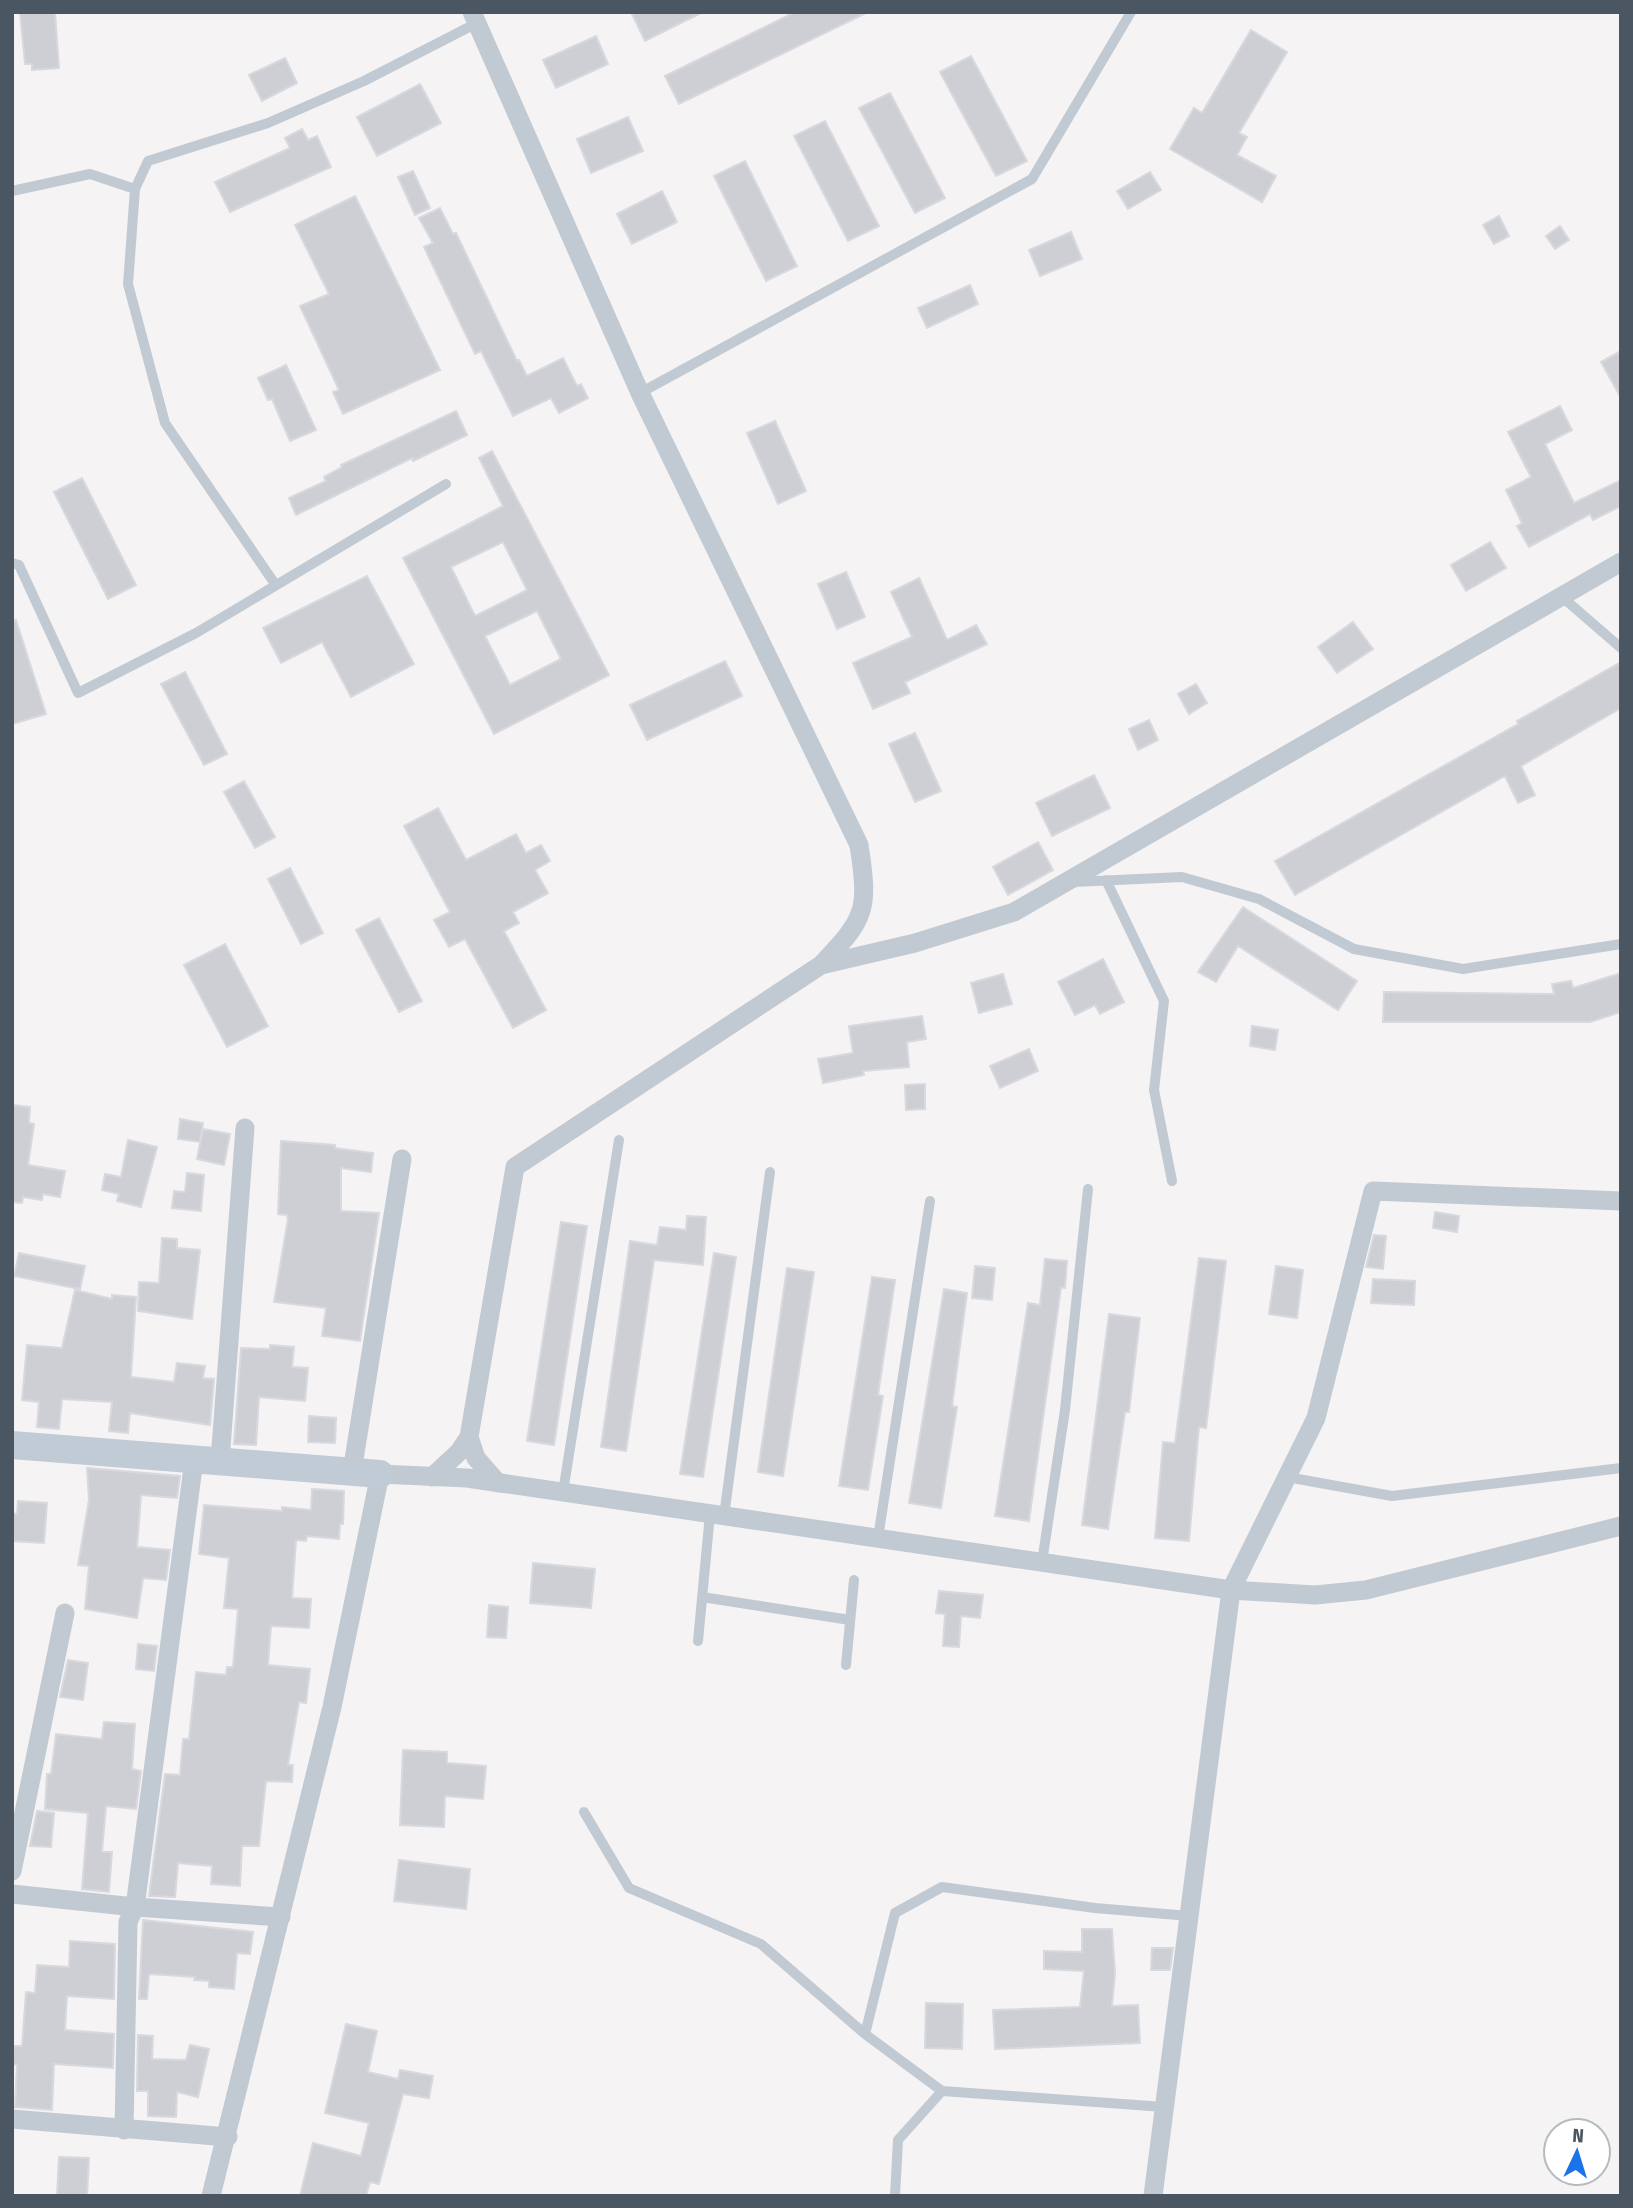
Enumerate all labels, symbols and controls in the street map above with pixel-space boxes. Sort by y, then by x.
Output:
north arrow [1542,2117,1612,2187]
text: N [1572,2124,1585,2147]

